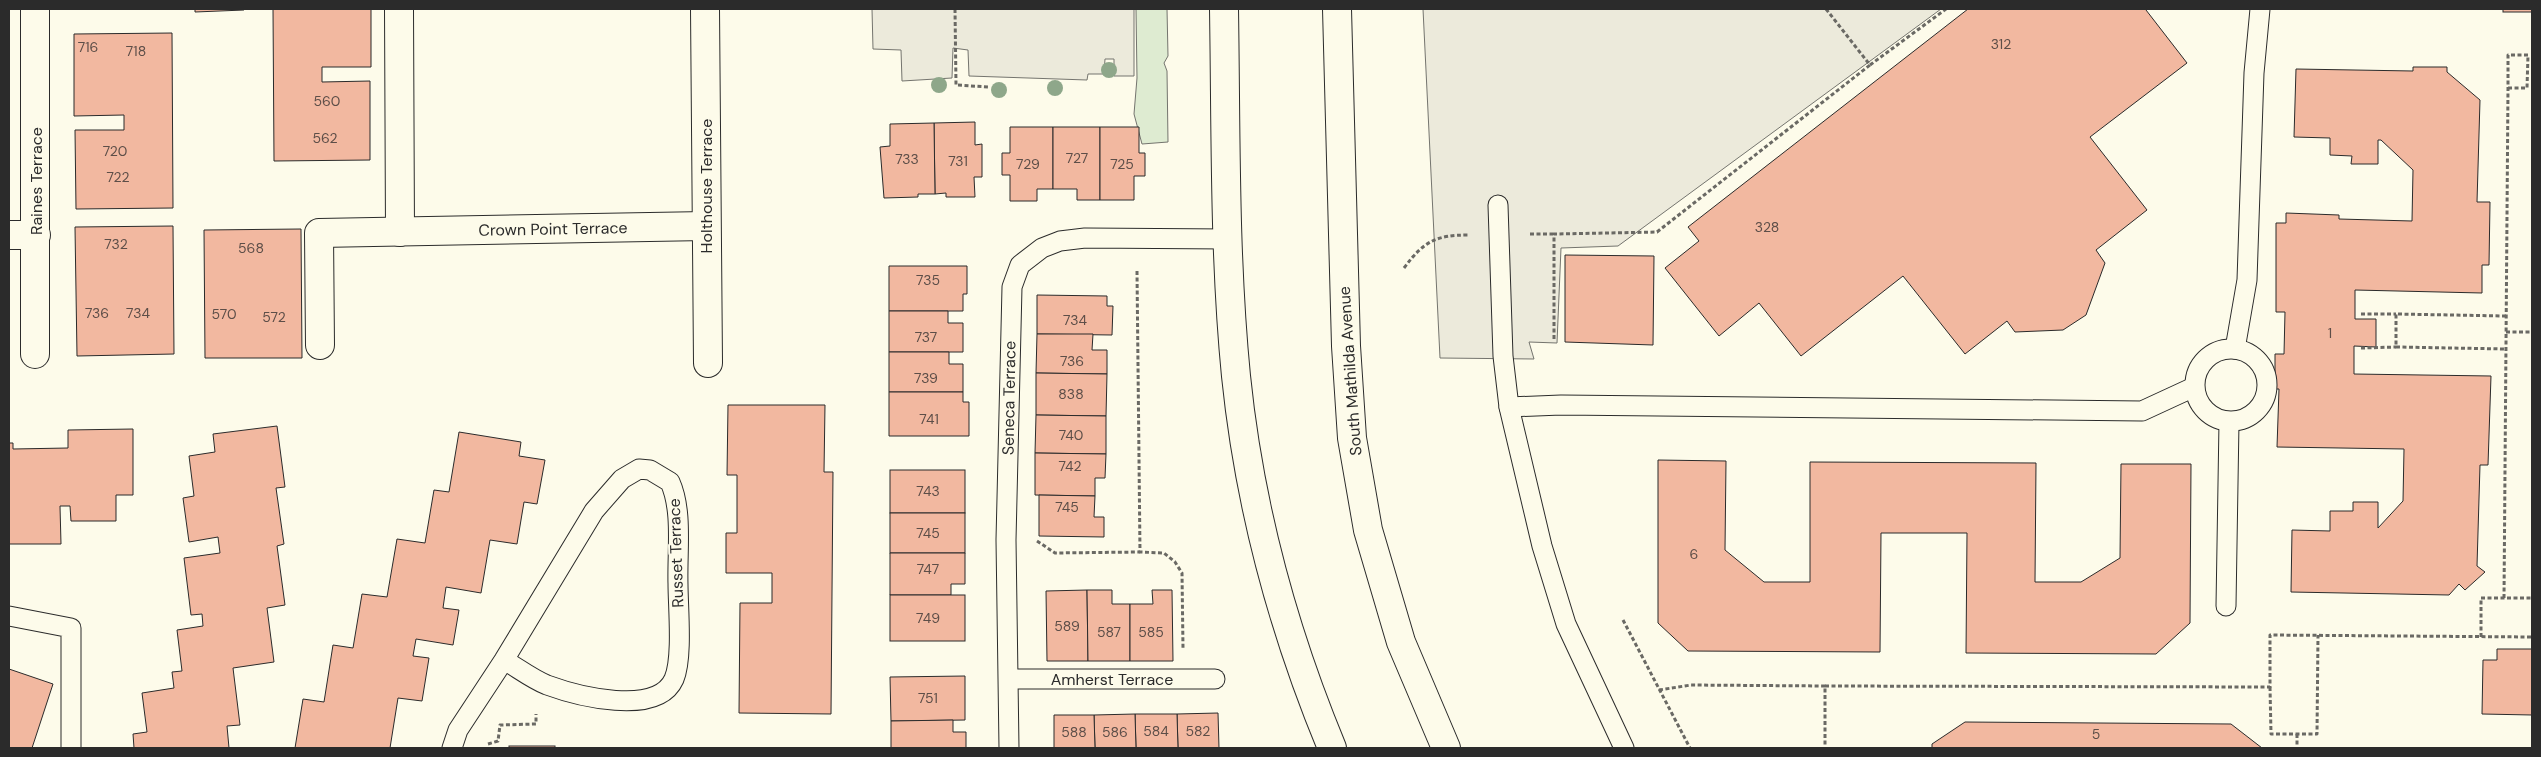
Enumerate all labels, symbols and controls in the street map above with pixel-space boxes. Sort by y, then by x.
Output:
house number: 312 [1991,35,2011,53]
house number: 716 [78,38,98,56]
house number: 718 [126,42,146,60]
house number: 560 [314,92,340,110]
street label: Holthouse Terrace [696,119,717,253]
street label: Raines Terrace [26,127,47,235]
house number: 562 [312,129,338,147]
house number: 720 [103,142,127,160]
house number: 727 [1066,149,1088,167]
house number: 733 [895,150,919,168]
house number: 731 [948,152,968,170]
house number: 729 [1016,155,1040,173]
house number: 725 [1110,155,1134,173]
house number: 722 [106,168,130,186]
street label: Crown Point Terrace [478,217,628,241]
house number: 328 [1755,218,1779,236]
house number: 732 [104,235,128,253]
house number: 568 [238,239,264,257]
house number: 735 [916,271,940,289]
street label: South Mathilda Avenue [1334,286,1366,456]
house number: 736 [85,304,109,322]
house number: 734 [126,304,150,322]
house number: 570 [211,305,237,323]
house number: 572 [262,308,286,326]
house number: 734 [1063,311,1087,329]
house number: 1 [2328,324,2332,342]
house number: 737 [915,328,937,346]
street label: Seneca Terrace [998,341,1020,455]
house number: 736 [1060,352,1084,370]
house number: 739 [914,369,938,387]
house number: 838 [1058,385,1084,403]
house number: 741 [919,410,939,428]
house number: 740 [1059,426,1083,444]
house number: 742 [1058,457,1082,475]
house number: 743 [916,482,940,500]
street label: Russet Terrace [664,498,688,608]
house number: 745 [1055,498,1079,516]
house number: 745 [916,524,940,542]
house number: 6 [1690,545,1698,563]
house number: 747 [917,560,939,578]
house number: 749 [916,609,940,627]
house number: 589 [1054,617,1080,635]
house number: 587 [1097,623,1121,641]
house number: 585 [1138,623,1164,641]
street label: Amherst Terrace [1051,669,1173,690]
house number: 751 [918,689,938,707]
house number: 584 [1143,722,1169,740]
house number: 582 [1186,722,1210,740]
house number: 588 [1061,723,1087,741]
house number: 586 [1102,723,1128,741]
house number: 5 [2092,725,2100,743]

